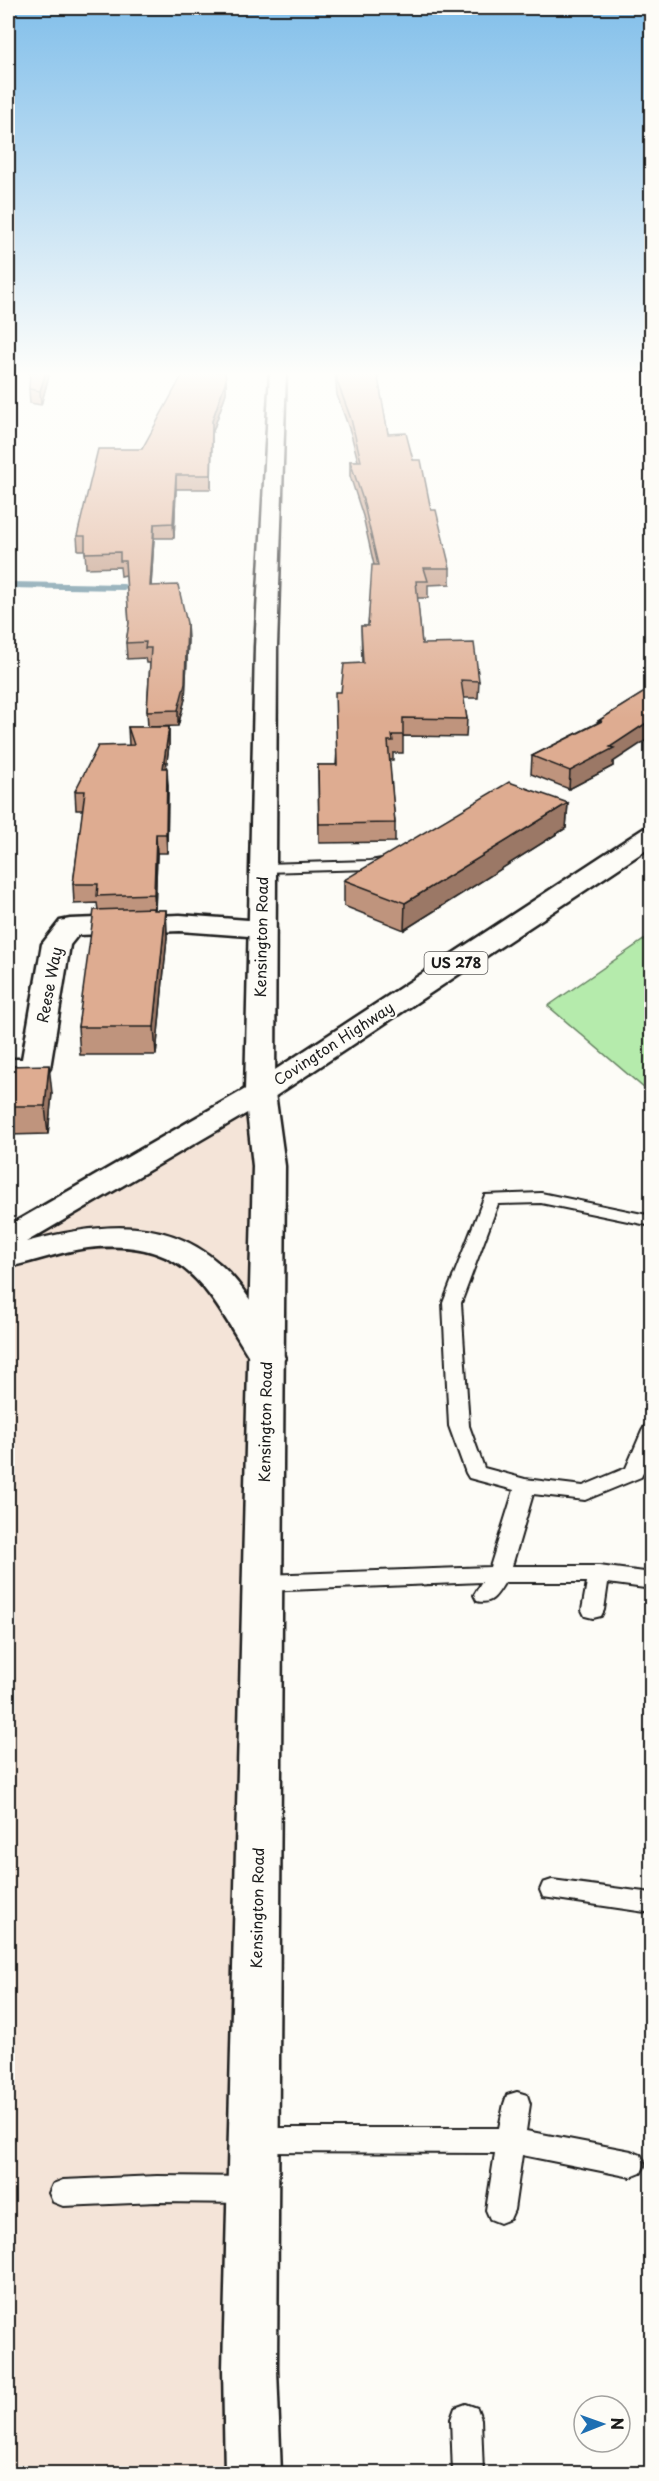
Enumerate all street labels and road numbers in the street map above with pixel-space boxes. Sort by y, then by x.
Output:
street label: Kensington Road [248,876,273,998]
street label: Reese Way [30,945,67,1025]
road number: US 278 [424,952,488,974]
street label: Covington Highway [268,995,398,1090]
street label: Kensington Road [252,1361,277,1483]
street label: Kensington Road [244,1847,269,1969]

